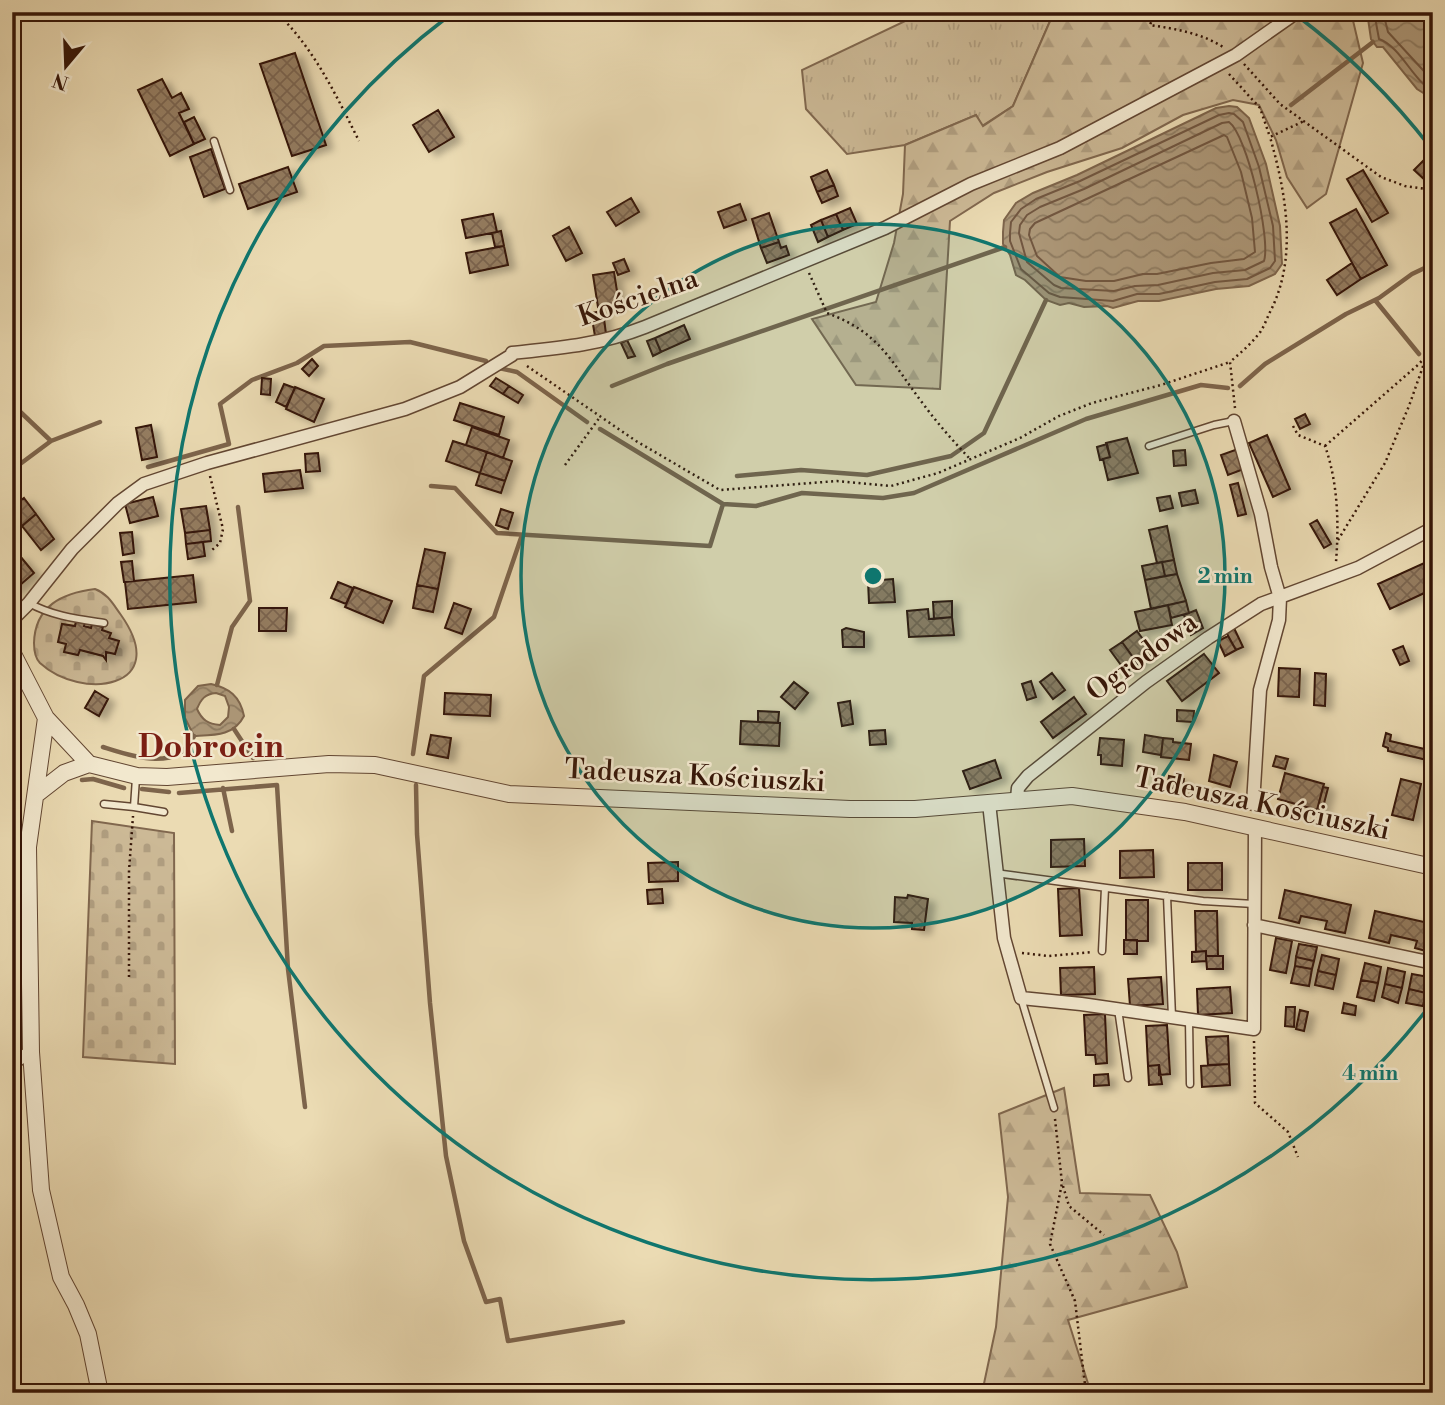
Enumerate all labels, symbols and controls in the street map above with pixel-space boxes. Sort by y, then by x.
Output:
north arrow [32,32,102,102]
text: N [50,67,72,95]
street label: Kościelna [573,261,704,335]
centre of rings [861,564,885,588]
text: 2 min [1197,564,1253,590]
street label: Ogrodowa [1079,604,1205,709]
district label: Dobrocin [138,727,284,767]
street label: Tadeusza Kościuszki [564,752,826,800]
street label: Tadeusza Kościuszki [1131,760,1393,848]
text: 4 min [1342,1061,1398,1087]

